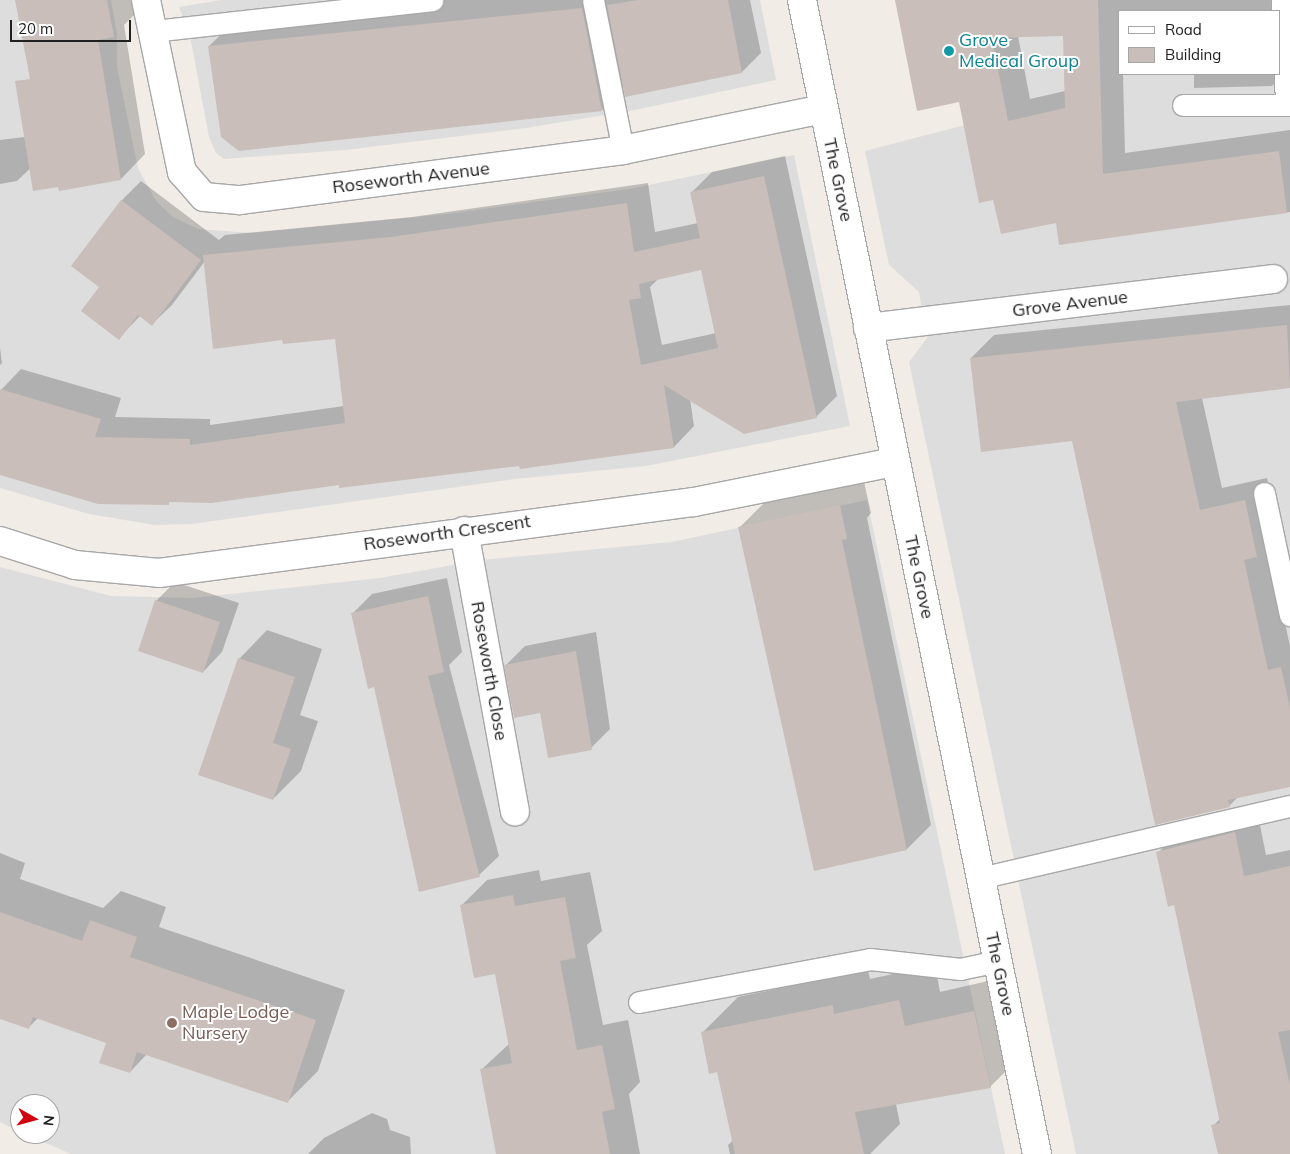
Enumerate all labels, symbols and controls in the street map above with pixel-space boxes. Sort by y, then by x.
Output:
scale bar [12,10,134,42]
legend [1118,10,1280,75]
text: 20 m [18,19,53,38]
text: Road [1165,20,1202,39]
place label: Grove Medical Group [959,30,1079,72]
marker: Grove Medical Group [943,45,955,57]
text: Building [1165,45,1221,64]
street label: The Grove [819,136,857,224]
street label: Roseworth Avenue [331,158,491,198]
street label: Grove Avenue [1011,286,1129,322]
street label: Roseworth Crescent [362,511,532,555]
street label: The Grove [900,533,938,621]
street label: Roseworth Close [466,600,512,742]
street label: The Grove [981,930,1019,1018]
place label: Maple Lodge Nursery [182,1002,289,1044]
marker: Maple Lodge Nursery [166,1017,178,1029]
north arrow [10,1094,60,1144]
text: N [39,1114,58,1127]

